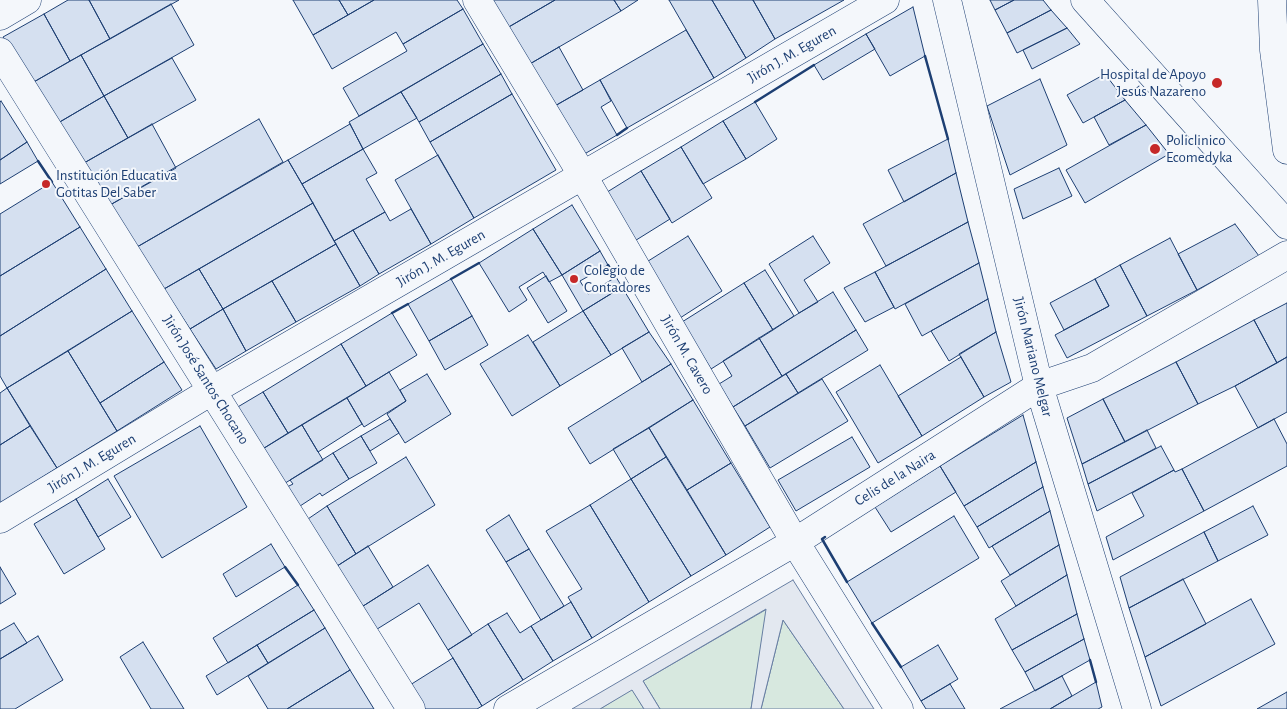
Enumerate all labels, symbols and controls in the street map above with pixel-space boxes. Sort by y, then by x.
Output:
street label: Jirón J. M. Eguren [745,21,839,87]
place label: Hospital de Apoyo Jesús Nazareno [1100,65,1206,100]
marker: Hospital de Apoyo Jesús Nazareno [1210,76,1224,90]
place label: Policlinico Ecomedyka [1166,131,1232,166]
marker: Policlinico Ecomedyka [1148,142,1162,156]
place label: Institución Educativa Gotitas Del Saber [56,166,177,201]
marker: Institución Educativa Gotitas Del Saber [40,178,52,190]
street label: Jirón J. M. Eguren [394,225,488,291]
place label: Colegio de Contadores [584,261,650,296]
marker: Colegio de Contadores [568,273,580,285]
street label: Jirón Mariano Melgar [1009,295,1057,419]
street label: Jirón José Santos Chocano [159,312,253,448]
street label: Jirón M. Cavero [657,312,717,398]
street label: Jirón J. M. Eguren [45,430,139,496]
street label: Celis de la Naira [851,446,939,510]

